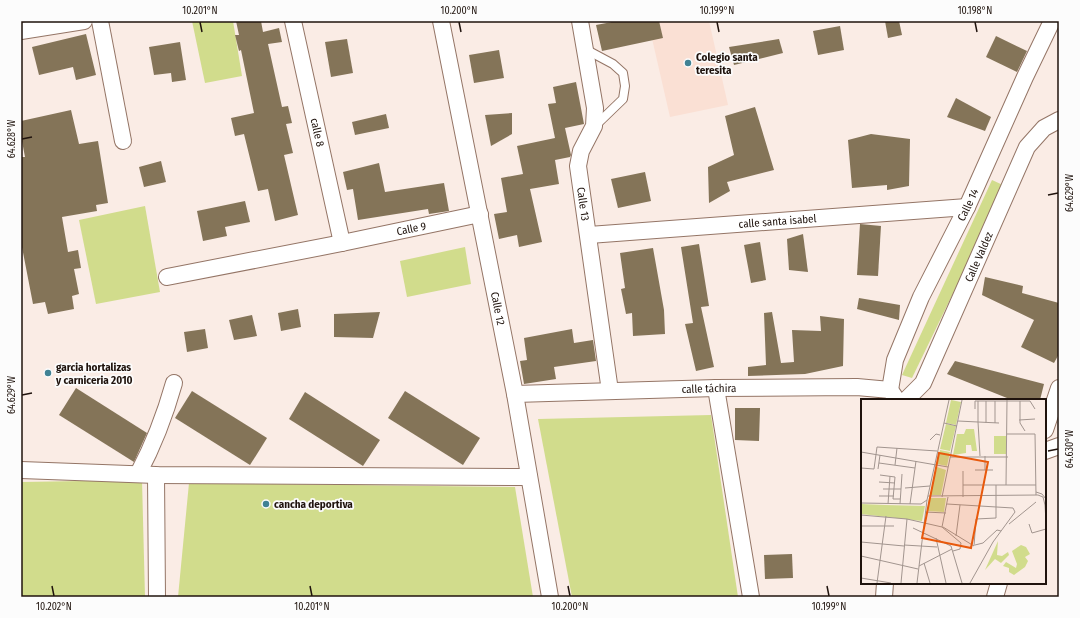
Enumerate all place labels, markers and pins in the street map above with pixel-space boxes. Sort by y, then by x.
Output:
place label: Colegio santa teresita [696,51,758,77]
marker: Colegio santa teresita [683,58,693,68]
place label: garcia hortalizas y carniceria 2010 [55,361,133,387]
marker: garcia hortalizas y carniceria 2010 [43,368,53,378]
place label: cancha deportiva [274,498,353,511]
marker: cancha deportiva [261,499,271,509]

